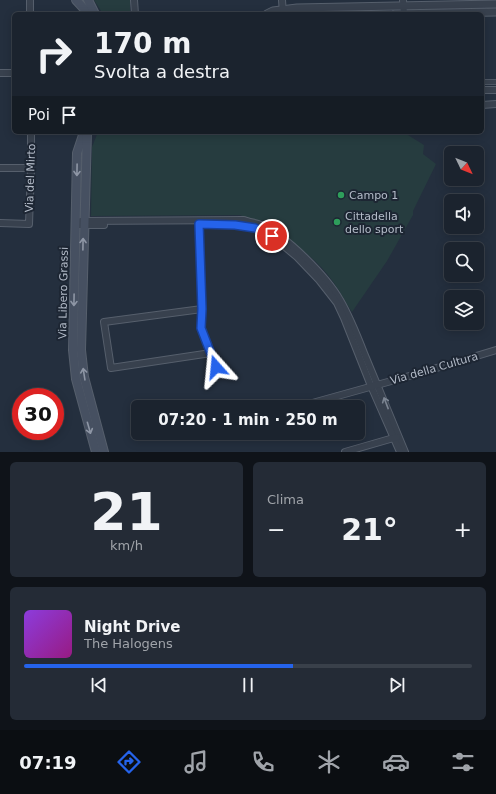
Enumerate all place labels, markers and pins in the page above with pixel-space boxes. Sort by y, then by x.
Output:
place label: Campo 1 [349,189,398,202]
marker: Campo 1 [336,190,346,200]
place label: Cittadella dello sport [345,210,404,236]
marker: Cittadella dello sport [332,217,342,227]
pin [255,219,289,253]

